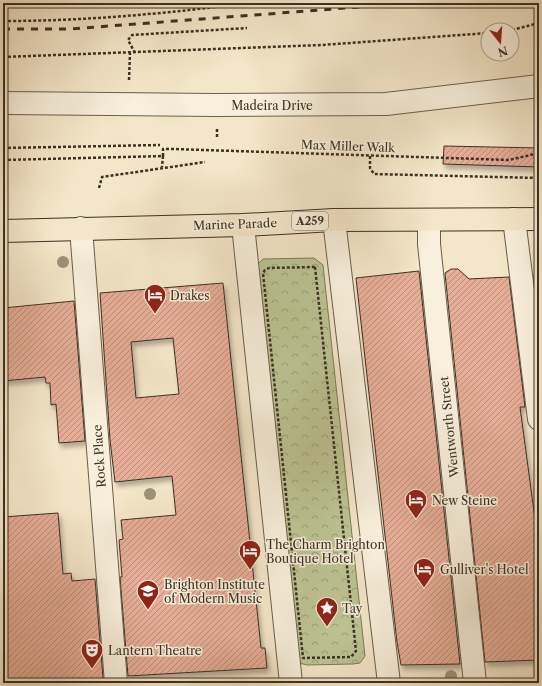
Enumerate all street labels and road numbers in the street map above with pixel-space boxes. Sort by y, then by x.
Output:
street label: Madeira Drive [231,98,313,113]
street label: Max Miller Walk [301,137,397,155]
road number: A259 [292,212,328,230]
street label: Marine Parade [193,215,277,233]
street label: Wentworth Street [436,375,462,479]
street label: Rock Place [89,424,109,488]

